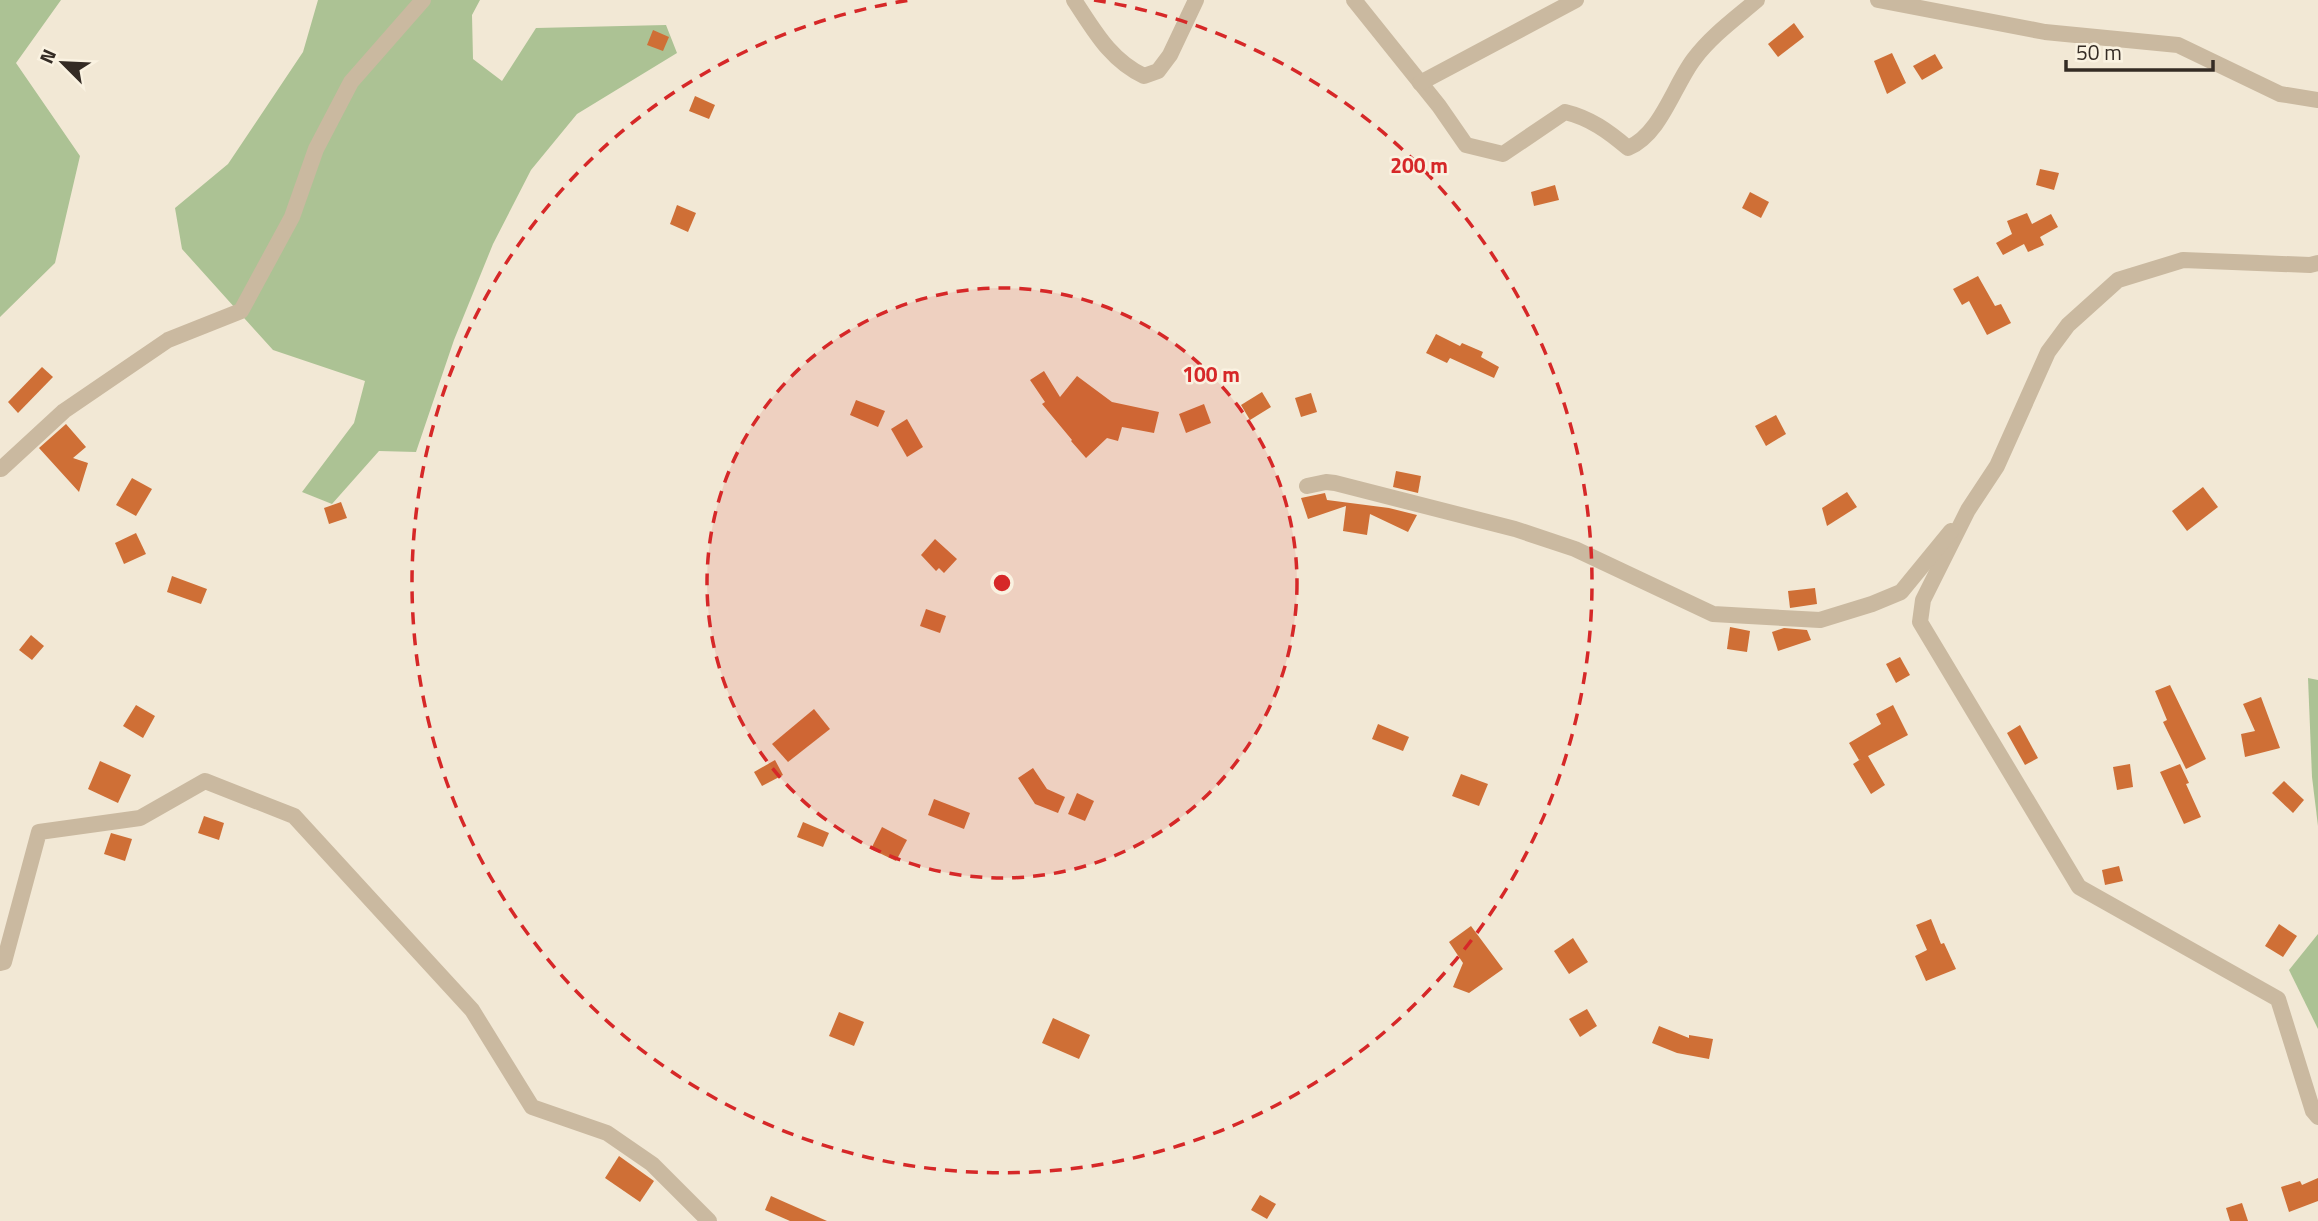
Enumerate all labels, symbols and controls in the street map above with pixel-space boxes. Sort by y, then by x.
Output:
north arrow [28,28,98,98]
scale bar [2066,28,2213,72]
text: 50 m [2076,36,2122,68]
text: N [31,44,63,68]
text: 200 m [1390,149,1448,181]
text: 100 m [1182,358,1240,390]
centre of rings [990,571,1014,595]

